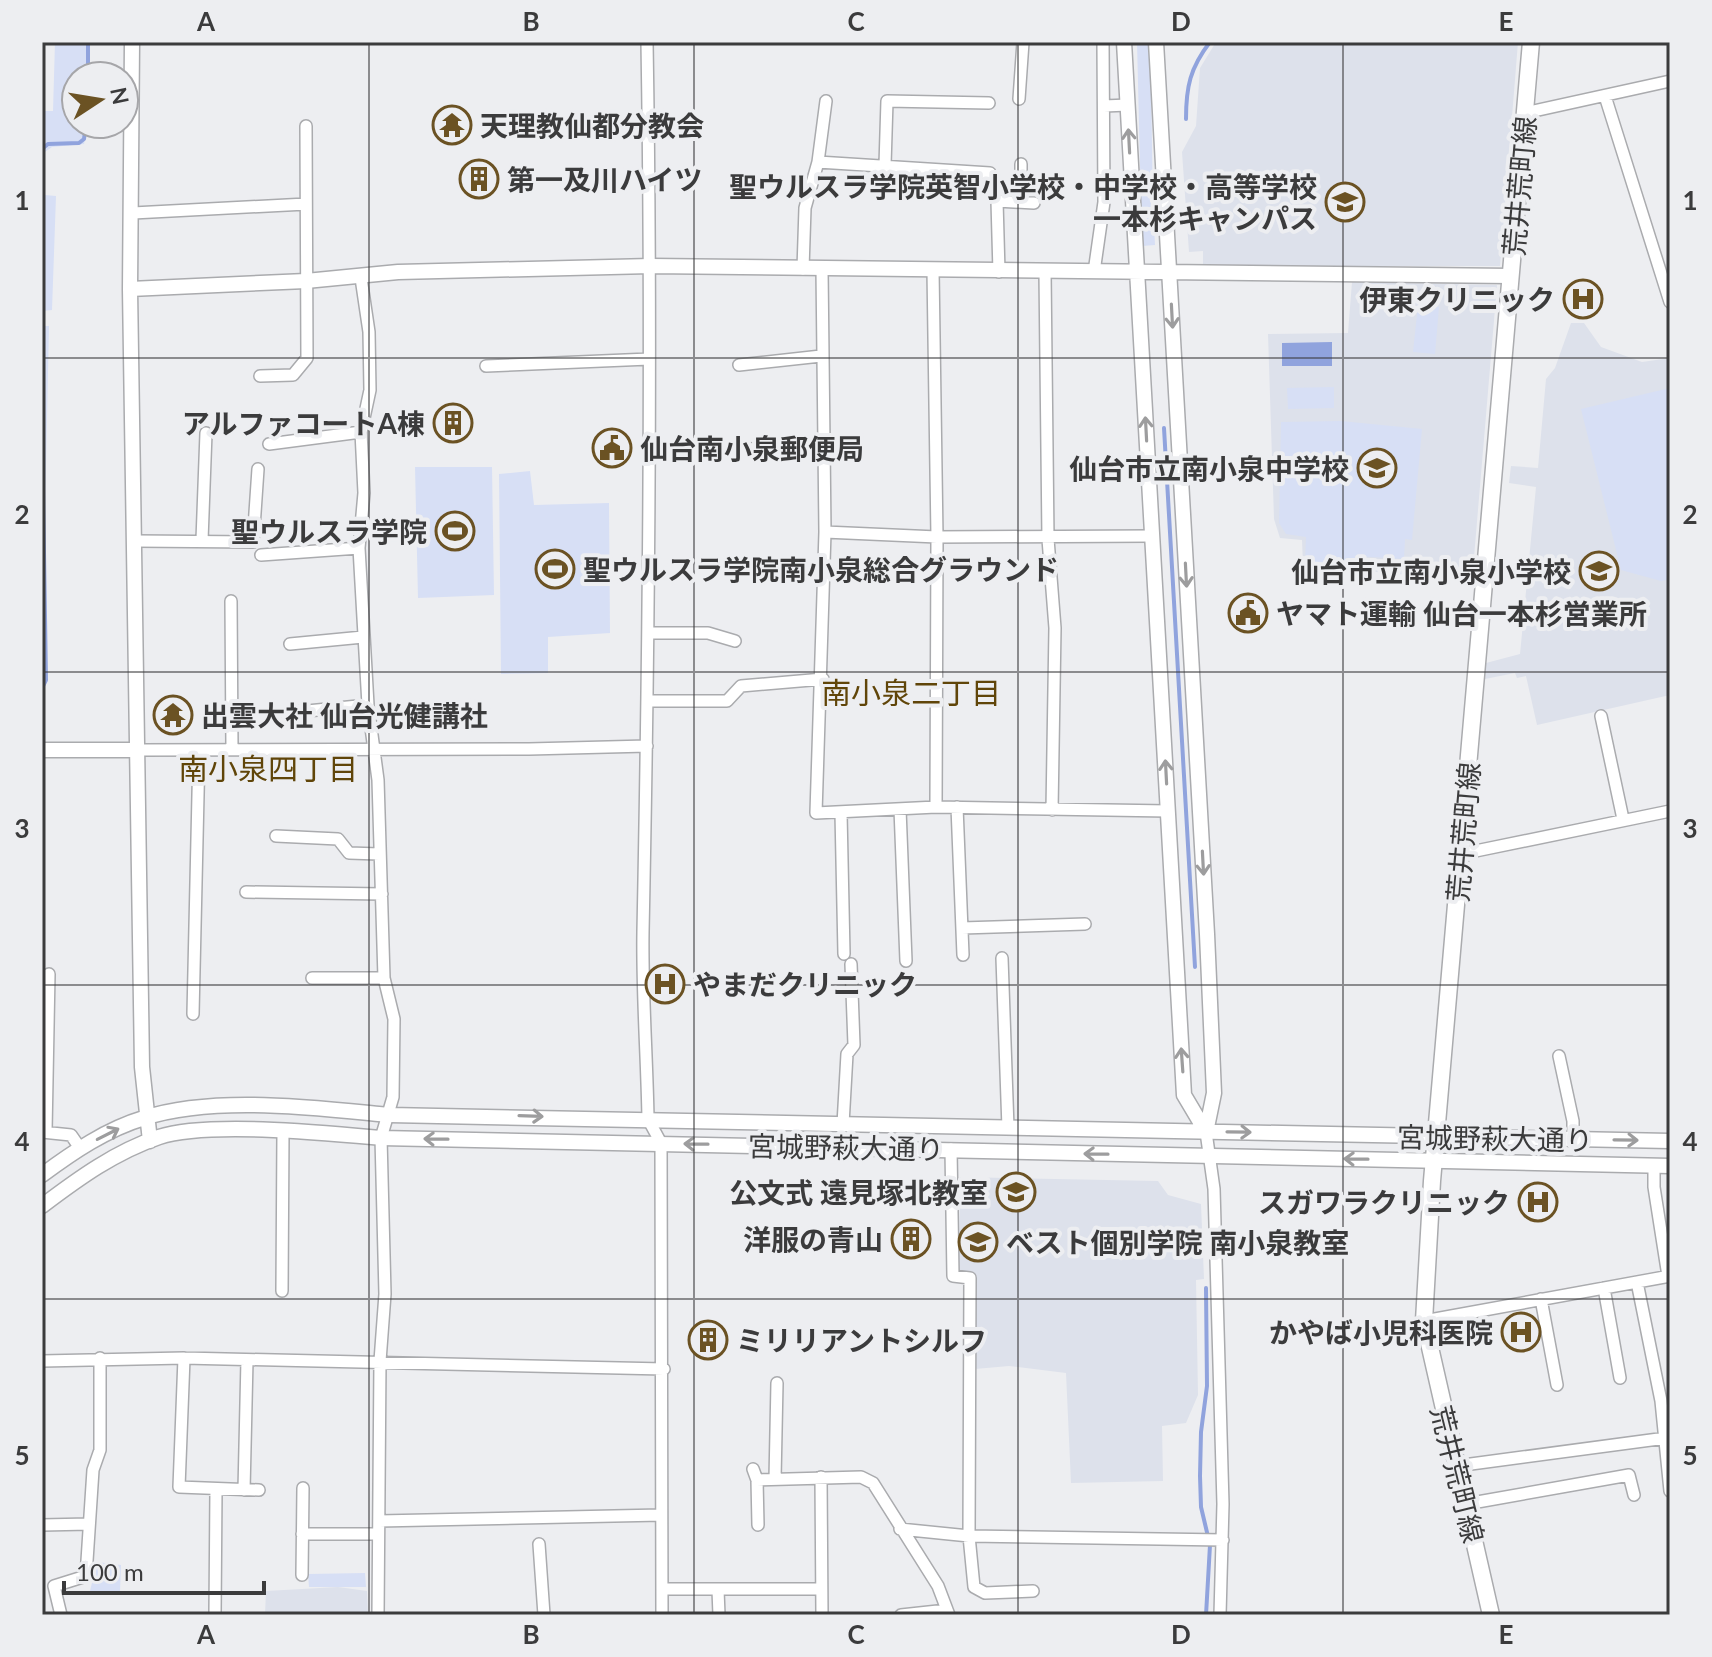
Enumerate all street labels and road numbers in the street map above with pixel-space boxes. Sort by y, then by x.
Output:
street label: 荒井荒町線 [1496,115,1542,257]
street label: 荒井荒町線 [1440,761,1486,903]
street label: 宮城野萩大通り [1397,1119,1593,1157]
street label: 宮城野萩大通り [748,1128,944,1166]
street label: 荒井荒町線 [1425,1402,1491,1546]

